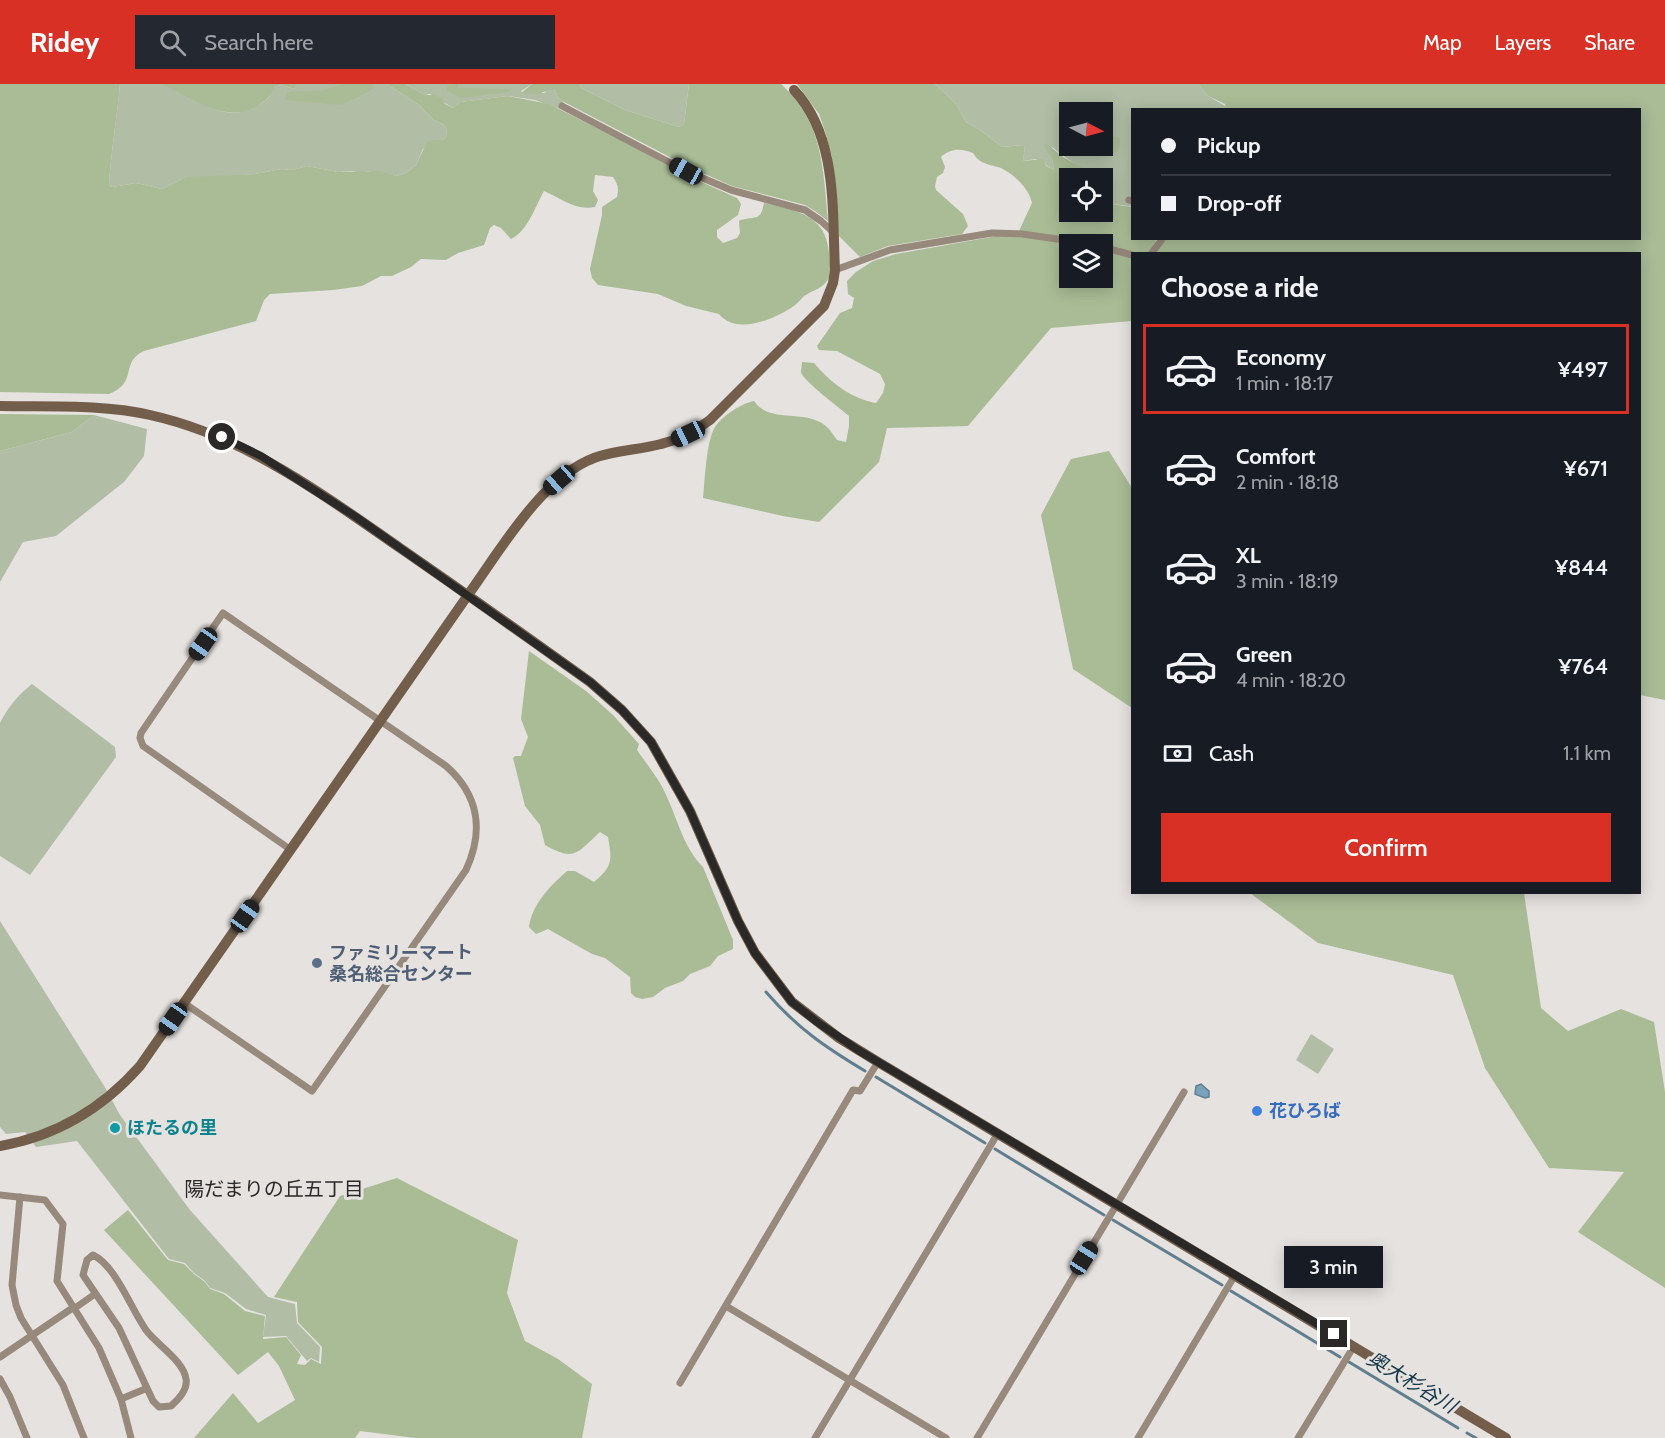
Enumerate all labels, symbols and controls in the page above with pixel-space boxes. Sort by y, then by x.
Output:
search box [135,15,555,69]
text: Ridey [30,25,99,59]
icon: search [156,26,189,59]
text: Search here [204,29,314,56]
text: Map [1423,30,1462,55]
text: Layers [1495,30,1551,55]
text: Share [1584,30,1635,55]
north arrow [1059,102,1113,156]
map controls [1059,102,1113,288]
text: Pickup [1197,132,1261,159]
car [666,154,706,188]
button: locate [1059,168,1113,222]
text: Drop-off [1197,190,1281,217]
button: layers [1059,234,1113,288]
text: Choose a ride [1161,271,1319,304]
icon: car [1164,342,1218,396]
text: Economy [1236,344,1326,371]
text: ¥497 [1558,356,1608,383]
text: 1 min · 18:17 [1236,371,1333,395]
car [668,418,708,450]
route start [208,423,235,450]
icon: car [1164,441,1218,495]
text: Comfort [1236,443,1315,470]
text: ¥671 [1564,455,1608,482]
car [540,461,578,499]
text: 2 min · 18:18 [1236,470,1339,494]
icon: car [1164,540,1218,594]
text: XL [1236,542,1261,569]
text: ¥844 [1555,554,1608,581]
text: 3 min · 18:19 [1236,569,1339,593]
car [185,624,221,664]
icon: car [1164,639,1218,693]
text: Green [1236,641,1292,668]
text: ¥764 [1559,653,1608,680]
text: 4 min · 18:20 [1236,668,1346,692]
icon: cash [1161,737,1194,770]
text: Cash [1209,740,1254,767]
text: 1.1 km [1563,741,1611,765]
button: Confirm [1161,813,1611,882]
car [227,896,263,936]
place label: ファミリーマート 桑名総合センター [329,942,473,985]
marker: ファミリーマート 桑名総合センター [310,956,324,970]
car [155,999,191,1039]
place label: 花ひろば [1269,1100,1341,1122]
marker: 花ひろば [1250,1104,1264,1118]
place label: ほたるの里 [127,1117,217,1139]
marker: ほたるの里 [108,1121,122,1135]
district label: 陽だまりの丘五丁目 [184,1177,364,1201]
car [1067,1238,1101,1278]
callout: 3 min [1284,1247,1384,1289]
text: 3 min [1309,1255,1358,1279]
route end [1320,1320,1347,1347]
water label: 奥大杉谷川 [1363,1346,1463,1419]

